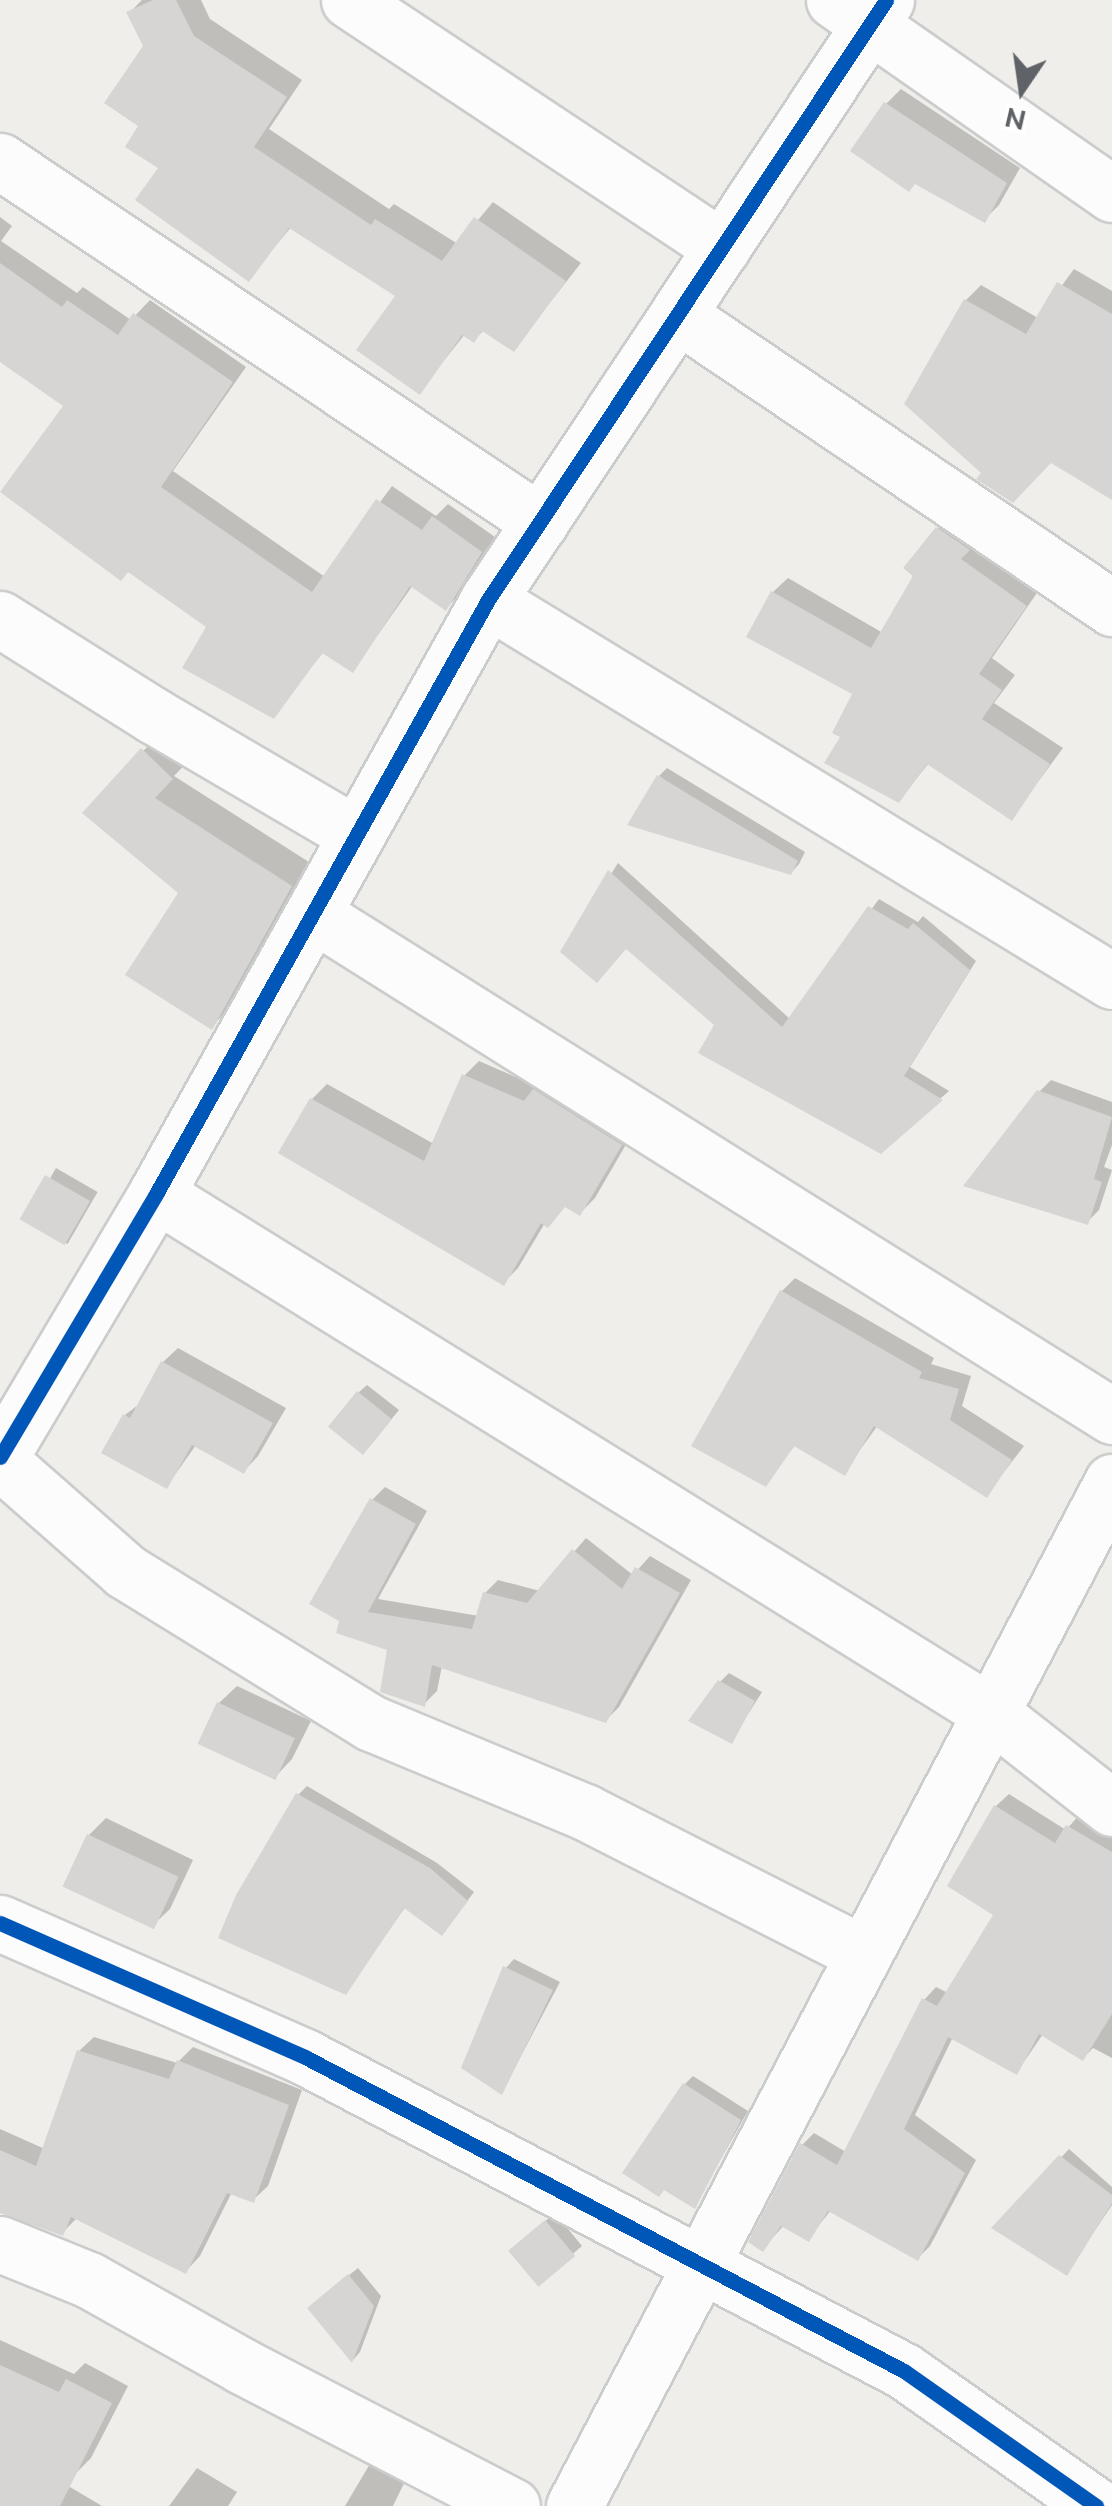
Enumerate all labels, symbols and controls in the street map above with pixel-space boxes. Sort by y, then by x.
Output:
north arrow [972,40,1072,140]
text: N [1001,102,1029,137]

